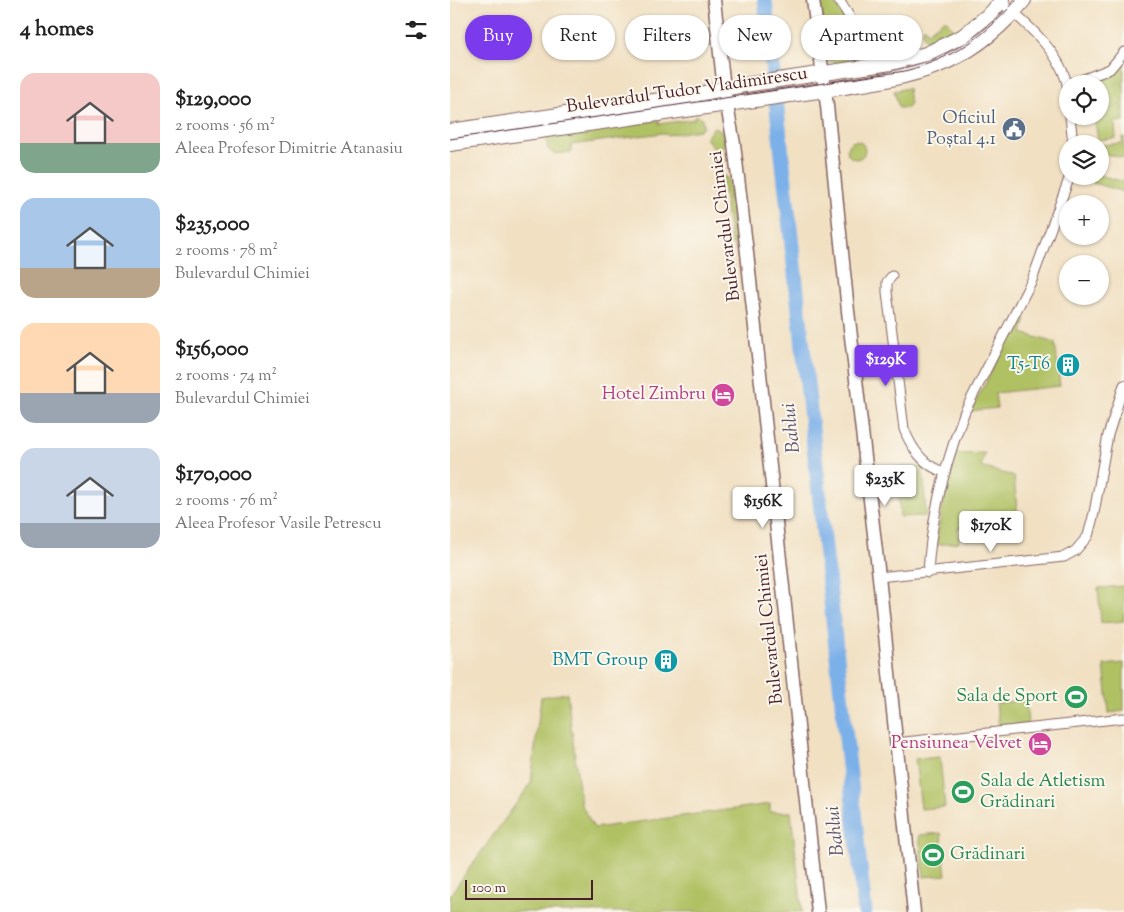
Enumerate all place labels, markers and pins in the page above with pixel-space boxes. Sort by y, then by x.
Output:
place label: Oficiul Poștal 4.1 [927,106,996,153]
public building icon: Oficiul Poștal 4.1 [1001,116,1027,142]
pin: $129K [851,344,921,387]
place label: T5-T6 [1007,352,1050,378]
building icon: T5-T6 [1055,352,1081,378]
place label: Hotel Zimbru [602,382,706,408]
hotel icon: Hotel Zimbru [710,382,736,408]
pin: $235K [850,464,920,507]
pin: $156K [728,486,798,529]
pin: $170K [956,510,1026,553]
place label: BMT Group [552,648,648,674]
building icon: BMT Group [653,648,679,674]
place label: Sala de Sport [956,684,1058,710]
sports icon: Sala de Sport [1063,684,1089,710]
place label: Pensiunea Velvet [891,731,1022,757]
hotel icon: Pensiunea Velvet [1027,731,1053,757]
place label: Sala de Atletism Grădinari [980,769,1105,816]
sports icon: Sala de Atletism Grădinari [950,779,976,805]
sports icon: Grădinari [920,842,946,868]
place label: Grădinari [950,842,1025,868]

